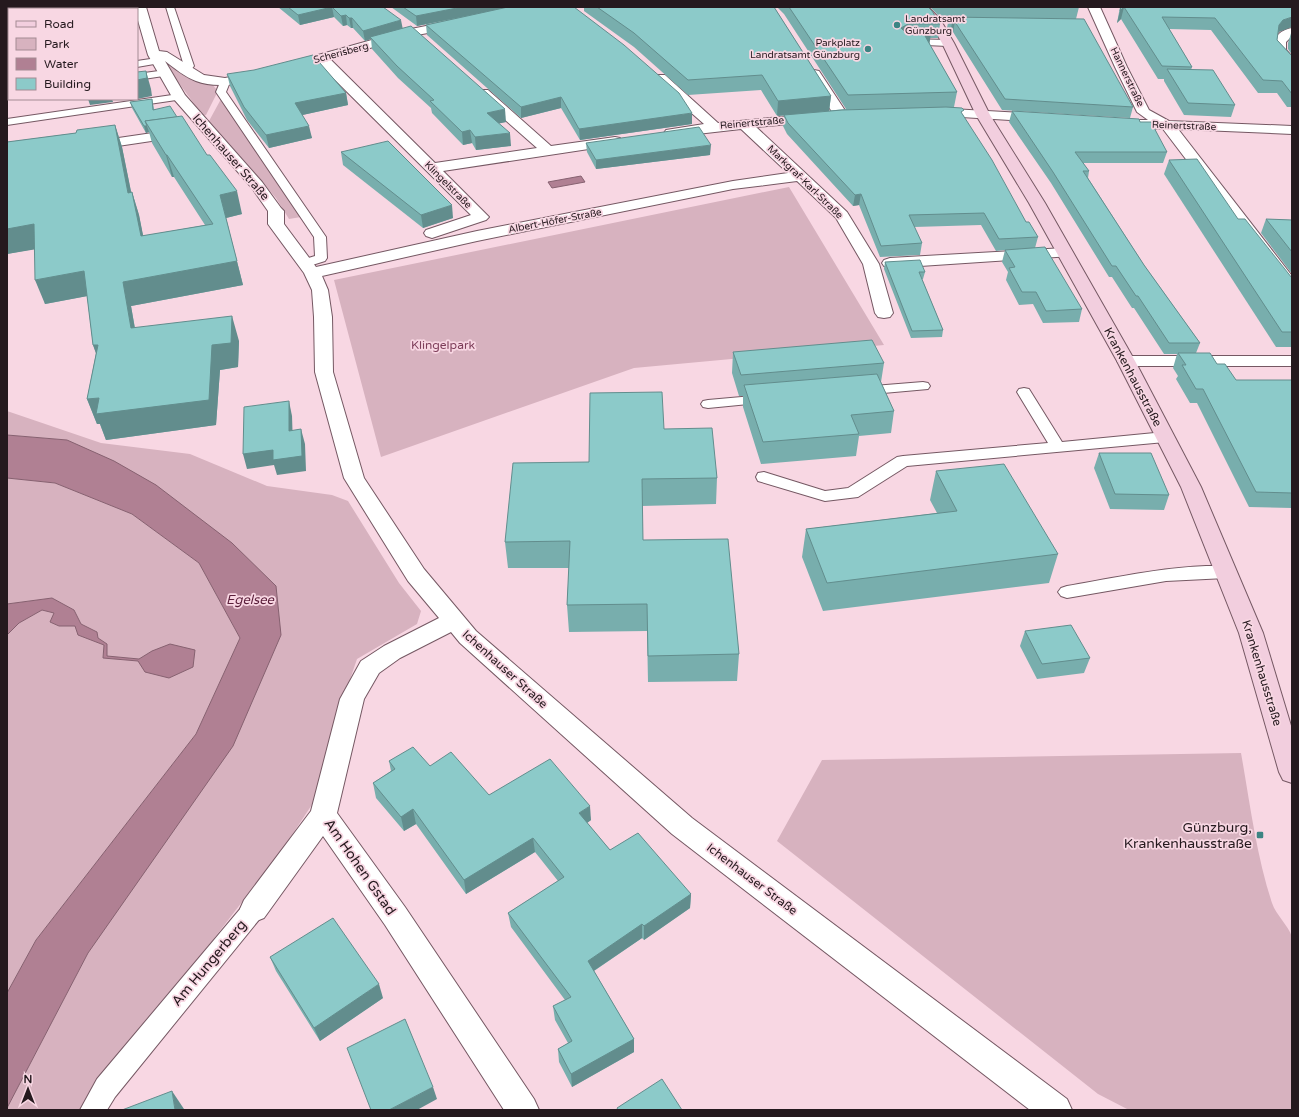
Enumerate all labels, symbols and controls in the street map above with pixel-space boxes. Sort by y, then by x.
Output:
legend [8,8,138,100]
place label: Landratsamt Günzburg [905,13,965,37]
text: Road [44,17,74,31]
marker: Landratsamt Günzburg [892,20,902,30]
text: Park [44,37,70,51]
place label: Parkplatz Landratsamt Günzburg [750,37,860,61]
street label: Scherisberg [312,40,370,66]
marker: Parkplatz Landratsamt Günzburg [863,44,873,54]
street label: Hannerstraße [1107,45,1147,109]
text: Water [44,57,79,71]
text: Building [44,77,91,91]
street label: Ichenhauser Straße [190,111,272,203]
street label: Reinertstraße [719,114,785,132]
street label: Reinertstraße [1152,119,1217,133]
street label: Markgraf-Karl-Straße [765,143,846,221]
street label: Klingelstraße [422,159,474,211]
street label: Albert-Höfer-Straße [507,206,603,236]
street label: Krankenhausstraße [1101,325,1165,429]
park label: Klingelpark [411,338,476,352]
water label: Egelsee [226,592,275,608]
street label: Krankenhausstraße [1239,618,1285,728]
street label: Ichenhauser Straße [460,627,551,711]
street label: Am Hohen Gstad [320,816,400,918]
place label: Günzburg, Krankenhausstraße [1124,819,1252,852]
marker: Günzburg, Krankenhausstraße [1255,830,1265,840]
street label: Ichenhauser Straße [704,840,800,918]
street label: Am Hungerberg [168,916,250,1010]
north arrow [8,1069,48,1109]
text: N [24,1073,32,1086]

